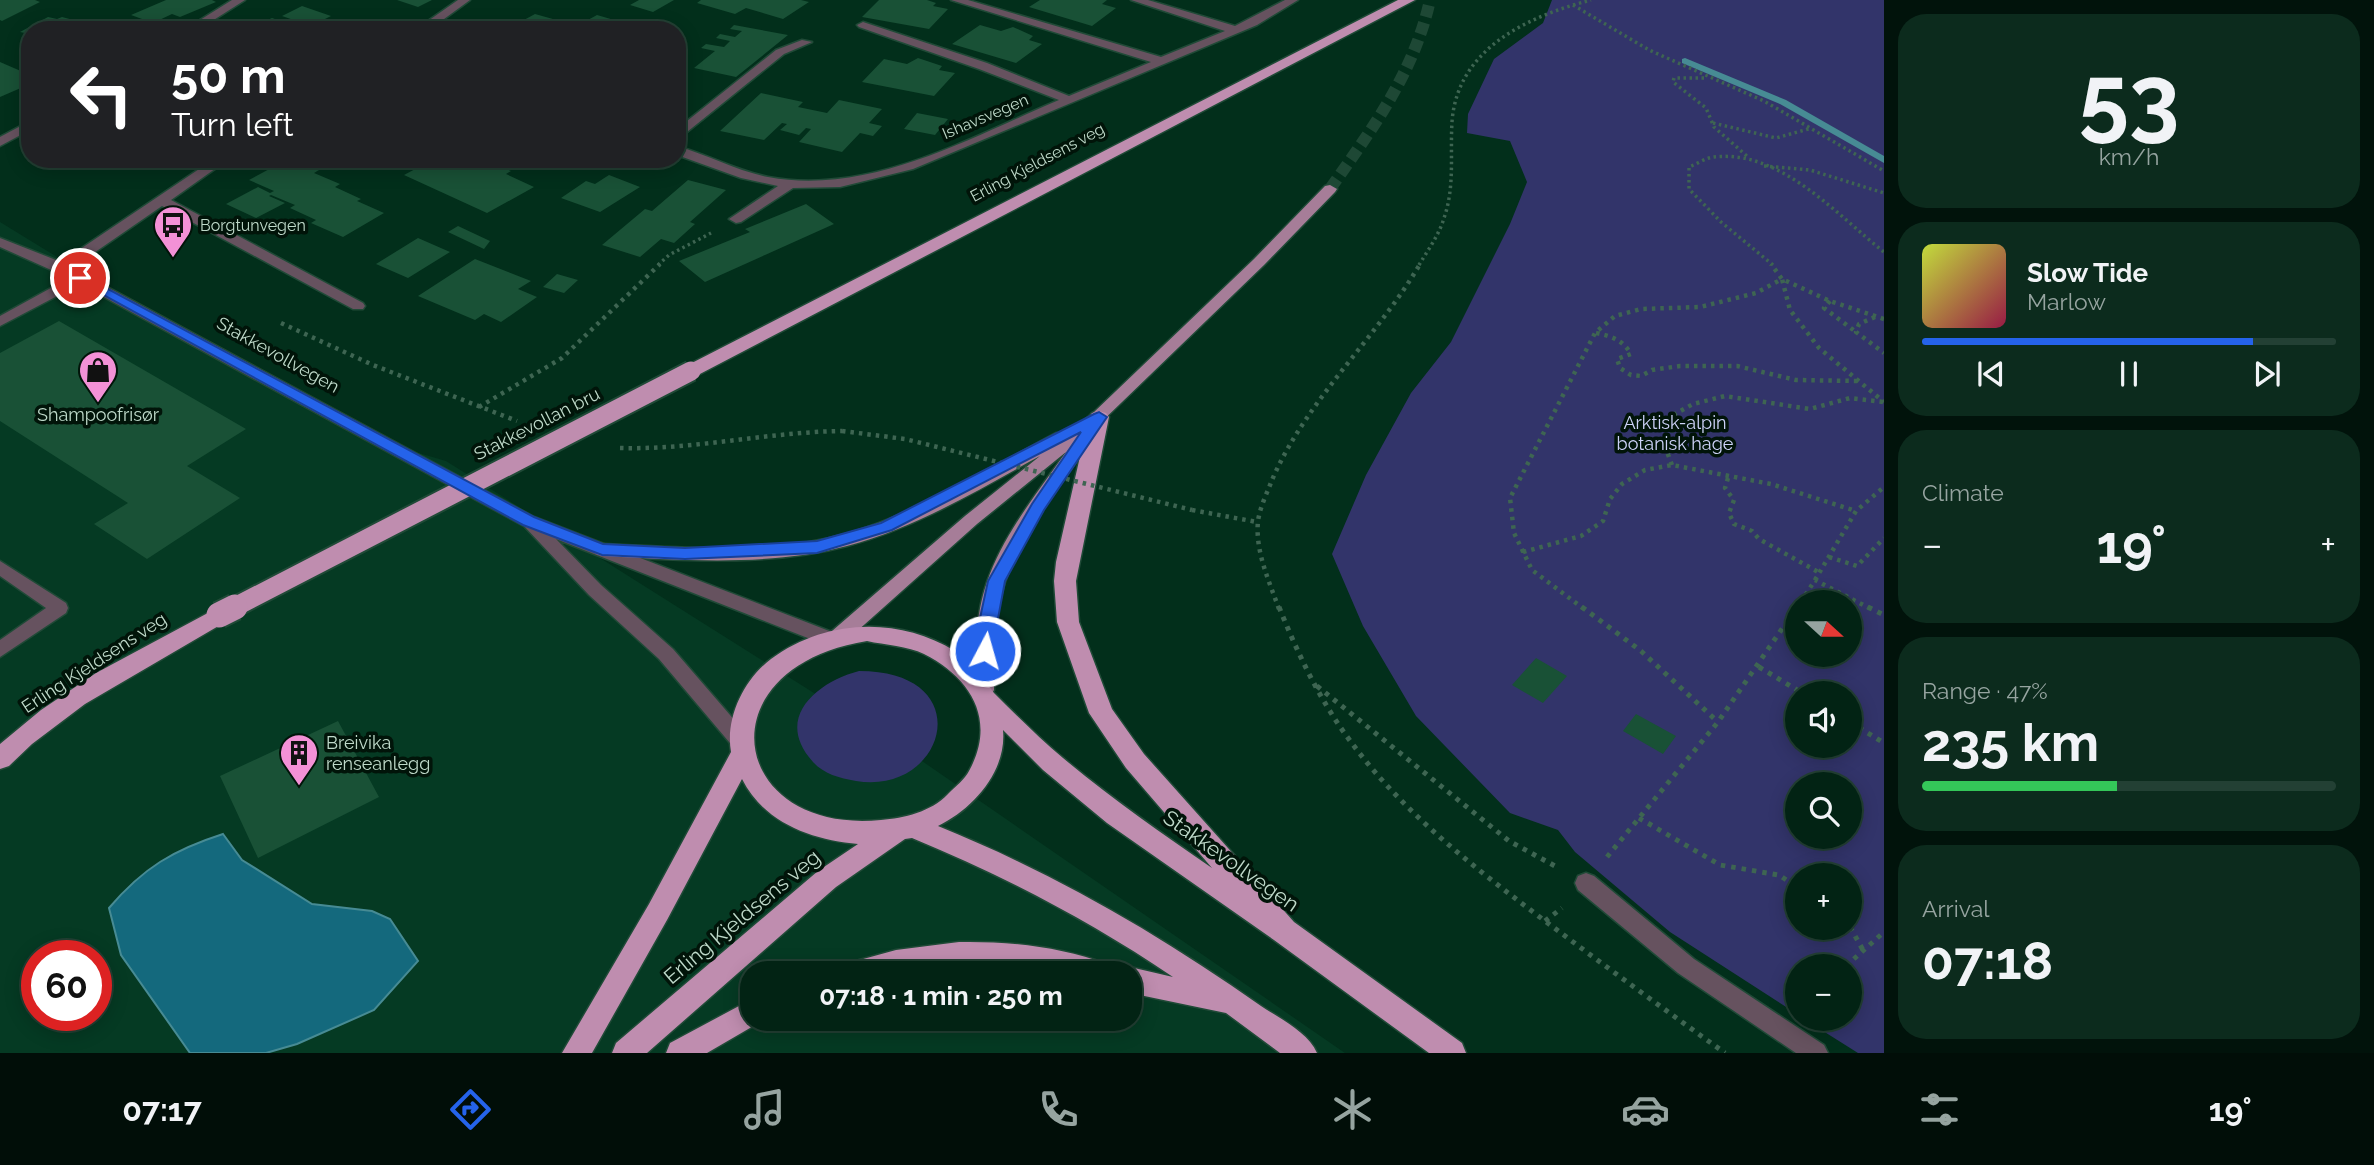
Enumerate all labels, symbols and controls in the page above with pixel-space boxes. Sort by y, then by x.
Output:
text: 53 [2078,44,2180,151]
text: 50 m [171,47,286,104]
icon: left [56,49,147,140]
street label: Ishavsvegen [939,90,1031,143]
text: Turn left [171,106,293,143]
street label: Erling Kjeldsens veg [967,119,1108,206]
text: km/h [2099,143,2159,170]
bus stop icon: Borgtunvegen [152,204,194,259]
place label: Borgtunvegen [200,216,306,235]
pin [50,248,110,308]
text: Slow Tide [2027,258,2148,288]
icon: arrive [61,259,99,297]
text: Marlow [2027,288,2106,315]
street label: Stakkevollvegen [213,312,343,397]
shop icon: Shampoofrisør [77,349,119,404]
icon: previous [1972,355,2010,393]
icon: pause [2110,355,2148,393]
icon: next [2248,355,2286,393]
street label: Stakkevollan bru [470,383,603,464]
place label: Shampoofrisør [37,404,160,425]
park label: Arktisk-alpin botanisk hage [1617,412,1734,454]
text: Climate [1922,479,2004,506]
text: 19° [2097,514,2166,575]
text: − [1922,522,1942,567]
text: + [2320,522,2336,567]
north arrow [1785,590,1862,667]
map controls [1785,590,1862,1031]
street label: Erling Kjeldsens veg [18,608,170,717]
position arrow [948,614,1022,688]
text: Range · 47% [1922,677,2048,704]
button: sound [1785,681,1862,758]
text: 235 km [1922,712,2099,773]
building icon: Breivika renseanlegg [278,732,320,787]
place label: Breivika renseanlegg [326,732,430,774]
button: search [1785,772,1862,849]
street label: Stakkevollvegen [1159,805,1304,917]
street label: Erling Kjeldsens veg [659,844,825,989]
button: + [1785,863,1862,940]
text: Arrival [1922,895,1989,922]
text: 07:18 [1922,930,2053,991]
speed limit sign: 60 [21,940,112,1031]
button: − [1785,954,1862,1031]
text: 07:18 · 1 min · 250 m [819,981,1063,1011]
icon: directions [446,1085,495,1134]
icon: music [740,1085,789,1134]
icon: phone [1034,1085,1083,1134]
icon: climate [1328,1085,1377,1134]
icon: car [1621,1085,1670,1134]
icon: filters [1915,1085,1964,1134]
text: 07:17 [122,1091,202,1128]
text: 19° [2209,1091,2252,1128]

